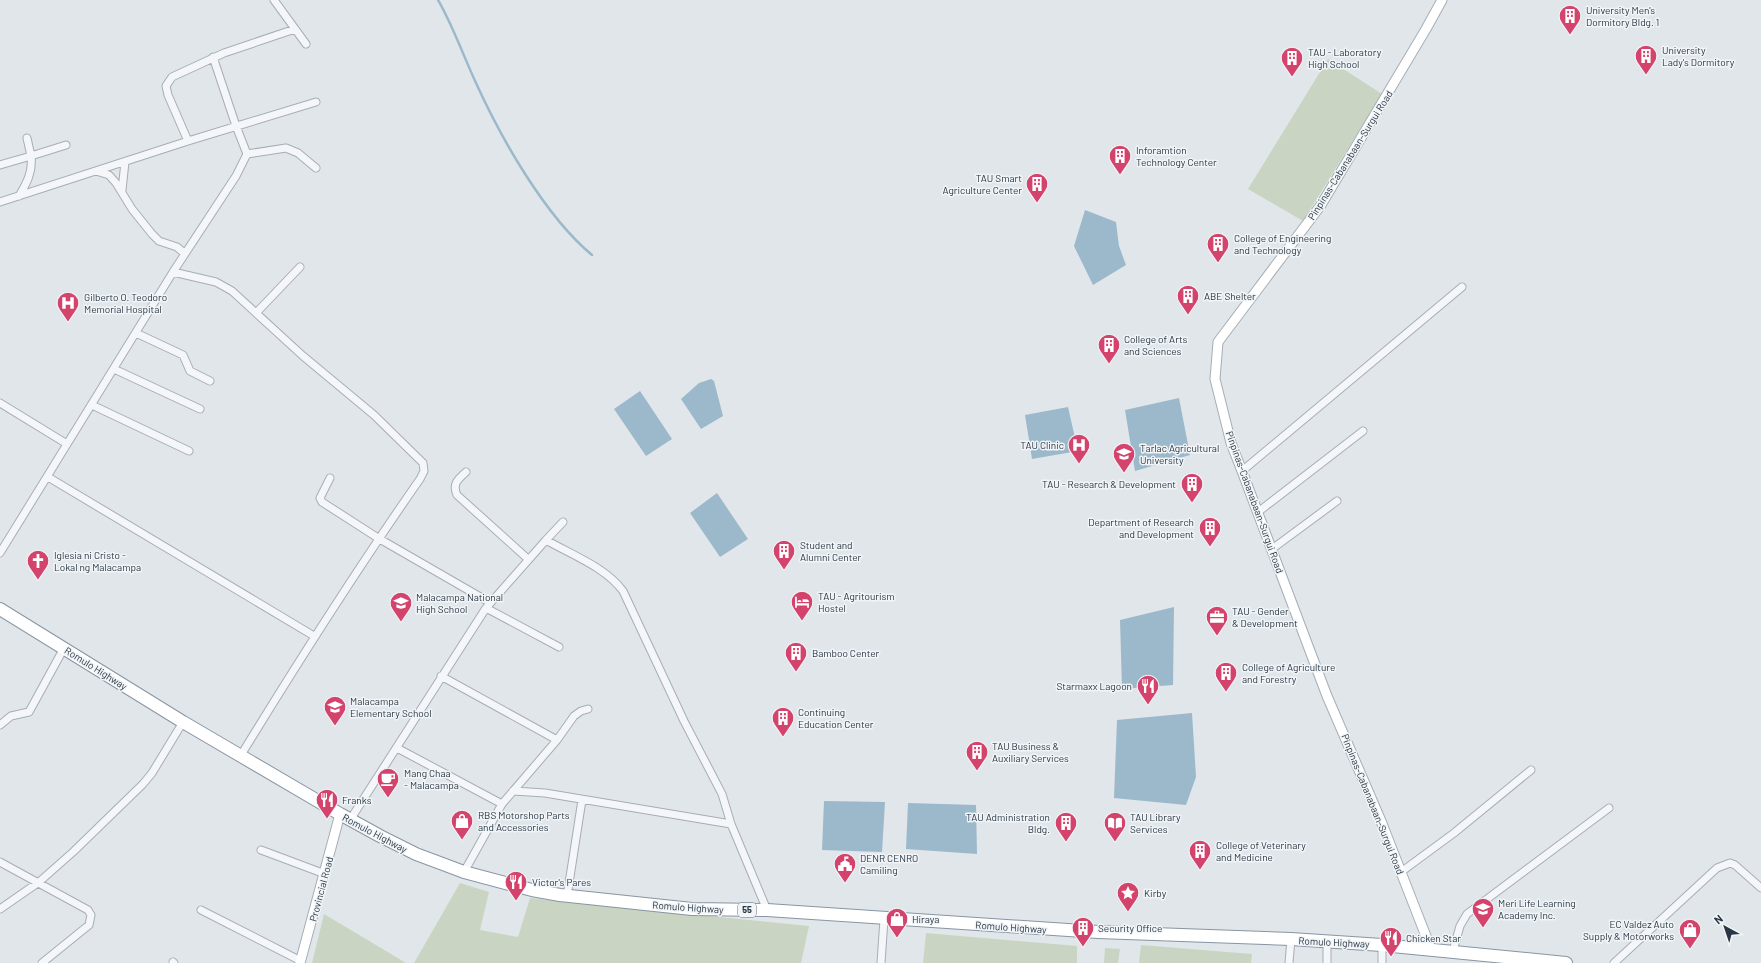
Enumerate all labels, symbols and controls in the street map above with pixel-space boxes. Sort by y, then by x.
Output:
building icon: University Men's Dormitory Bldg. 1 [1557,3,1583,36]
place label: University Men's Dormitory Bldg. 1 [1586,4,1659,28]
building icon: University Lady's Dormitory [1633,43,1659,76]
place label: University Lady's Dormitory [1662,44,1735,68]
building icon: TAU - Laboratory High School [1279,45,1305,78]
place label: TAU - Laboratory High School [1308,46,1382,70]
street label: Pinpinas-Cabanabaan-Surgui Road [1305,88,1395,222]
building icon: Inforamtion Technology Center [1107,143,1133,176]
place label: Inforamtion Technology Center [1136,144,1217,168]
building icon: TAU Smart Agriculture Center [1024,171,1050,204]
place label: TAU Smart Agriculture Center [943,172,1022,196]
building icon: College of Engineering and Technology [1205,231,1231,264]
place label: College of Engineering and Technology [1234,232,1331,256]
building icon: ABE Shelter [1175,283,1201,316]
hospital icon: Gilberto O. Teodoro Memorial Hospital [55,290,81,323]
place label: ABE Shelter [1204,290,1256,302]
place label: Gilberto O. Teodoro Memorial Hospital [84,291,167,315]
building icon: College of Arts and Sciences [1096,332,1122,365]
place label: College of Arts and Sciences [1124,333,1188,357]
street label: Pinpinas-Cabanabaan-Surgui Road [1224,429,1286,575]
hospital icon: TAU Clinic [1066,432,1092,465]
place label: TAU Clinic [1020,439,1064,451]
school or university icon: Tarlac Agricultural University [1111,441,1137,474]
place label: Tarlac Agricultural University [1140,442,1219,466]
building icon: TAU - Research & Development [1179,471,1205,504]
place label: TAU - Research & Development [1042,478,1176,490]
building icon: Department of Research and Development [1197,515,1223,548]
place label: Department of Research and Development [1088,516,1194,540]
building icon: Student and Alumni Center [771,538,797,571]
place label: Student and Alumni Center [800,539,862,563]
church icon: Iglesia ni Cristo - Lokal ng Malacampa [25,548,51,581]
place label: Iglesia ni Cristo - Lokal ng Malacampa [54,549,141,573]
hotel icon: TAU - Agritourism Hostel [789,589,815,622]
school or university icon: Malacampa National High School [388,590,414,623]
place label: TAU - Agritourism Hostel [818,590,895,614]
place label: Malacampa National High School [416,591,503,615]
office icon: TAU - Gender & Development [1204,604,1230,637]
place label: TAU - Gender & Development [1232,605,1298,629]
building icon: Bamboo Center [783,640,809,673]
street label: Romulo Highway [63,644,130,692]
place label: Bamboo Center [812,647,879,659]
building icon: College of Agriculture and Forestry [1213,660,1239,693]
place label: College of Agriculture and Forestry [1242,661,1335,685]
restaurant icon: Starmaxx Lagoon [1135,673,1161,706]
place label: Starmaxx Lagoon [1056,680,1132,692]
school or university icon: Malacampa Elementary School [322,694,348,727]
place label: Malacampa Elementary School [350,695,431,719]
building icon: Continuing Education Center [770,705,796,738]
place label: Continuing Education Center [798,706,874,730]
street label: Pinpinas-Cabanabaan-Surgui Road [1339,732,1407,876]
building icon: TAU Business & Auxiliary Services [964,739,990,772]
place label: TAU Business & Auxiliary Services [992,740,1069,764]
cafe icon: Mang Chaa - Malacampa [375,766,401,799]
place label: Mang Chaa - Malacampa [404,767,459,791]
restaurant icon: Franks [314,787,340,820]
place label: Franks [342,794,372,806]
shop icon: RBS Motorshop Parts and Accessories [449,808,475,841]
place label: RBS Motorshop Parts and Accessories [478,809,570,833]
building icon: TAU Administration Bldg. [1053,810,1079,843]
library icon: TAU Library Services [1102,810,1128,843]
street label: Romulo Highway [341,811,410,855]
place label: TAU Administration Bldg. [966,811,1050,835]
place label: TAU Library Services [1130,811,1181,835]
building icon: College of Veterinary and Medicine [1187,838,1213,871]
place label: College of Veterinary and Medicine [1216,839,1306,863]
public building icon: DENR CENRO Camiling [832,851,858,884]
place label: DENR CENRO Camiling [860,852,918,876]
street label: Provincial Road [307,855,335,923]
restaurant icon: Victor's Pares [503,869,529,902]
place label: Victor's Pares [532,876,591,888]
place icon: Kirby [1115,880,1141,913]
place label: Kirby [1144,887,1167,899]
school or university icon: Meri Life Learning Academy Inc. [1470,896,1496,929]
place label: Meri Life Learning Academy Inc. [1498,897,1576,921]
street label: Romulo Highway [652,899,724,916]
road number: 55 [738,903,756,917]
shop icon: Hiraya [884,906,910,939]
north arrow [1705,907,1745,947]
text: N [1711,912,1725,926]
place label: Hiraya [912,913,939,925]
building icon: Security Office [1070,915,1096,948]
shop icon: EC Valdez Auto Supply & Motorworks [1677,917,1703,950]
place label: EC Valdez Auto Supply & Motorworks [1583,918,1674,942]
street label: Romulo Highway [975,919,1047,936]
place label: Security Office [1098,922,1162,934]
restaurant icon: Chicken Star [1378,925,1404,958]
place label: Chicken Star [1406,932,1461,944]
street label: Romulo Highway [1298,934,1370,950]

